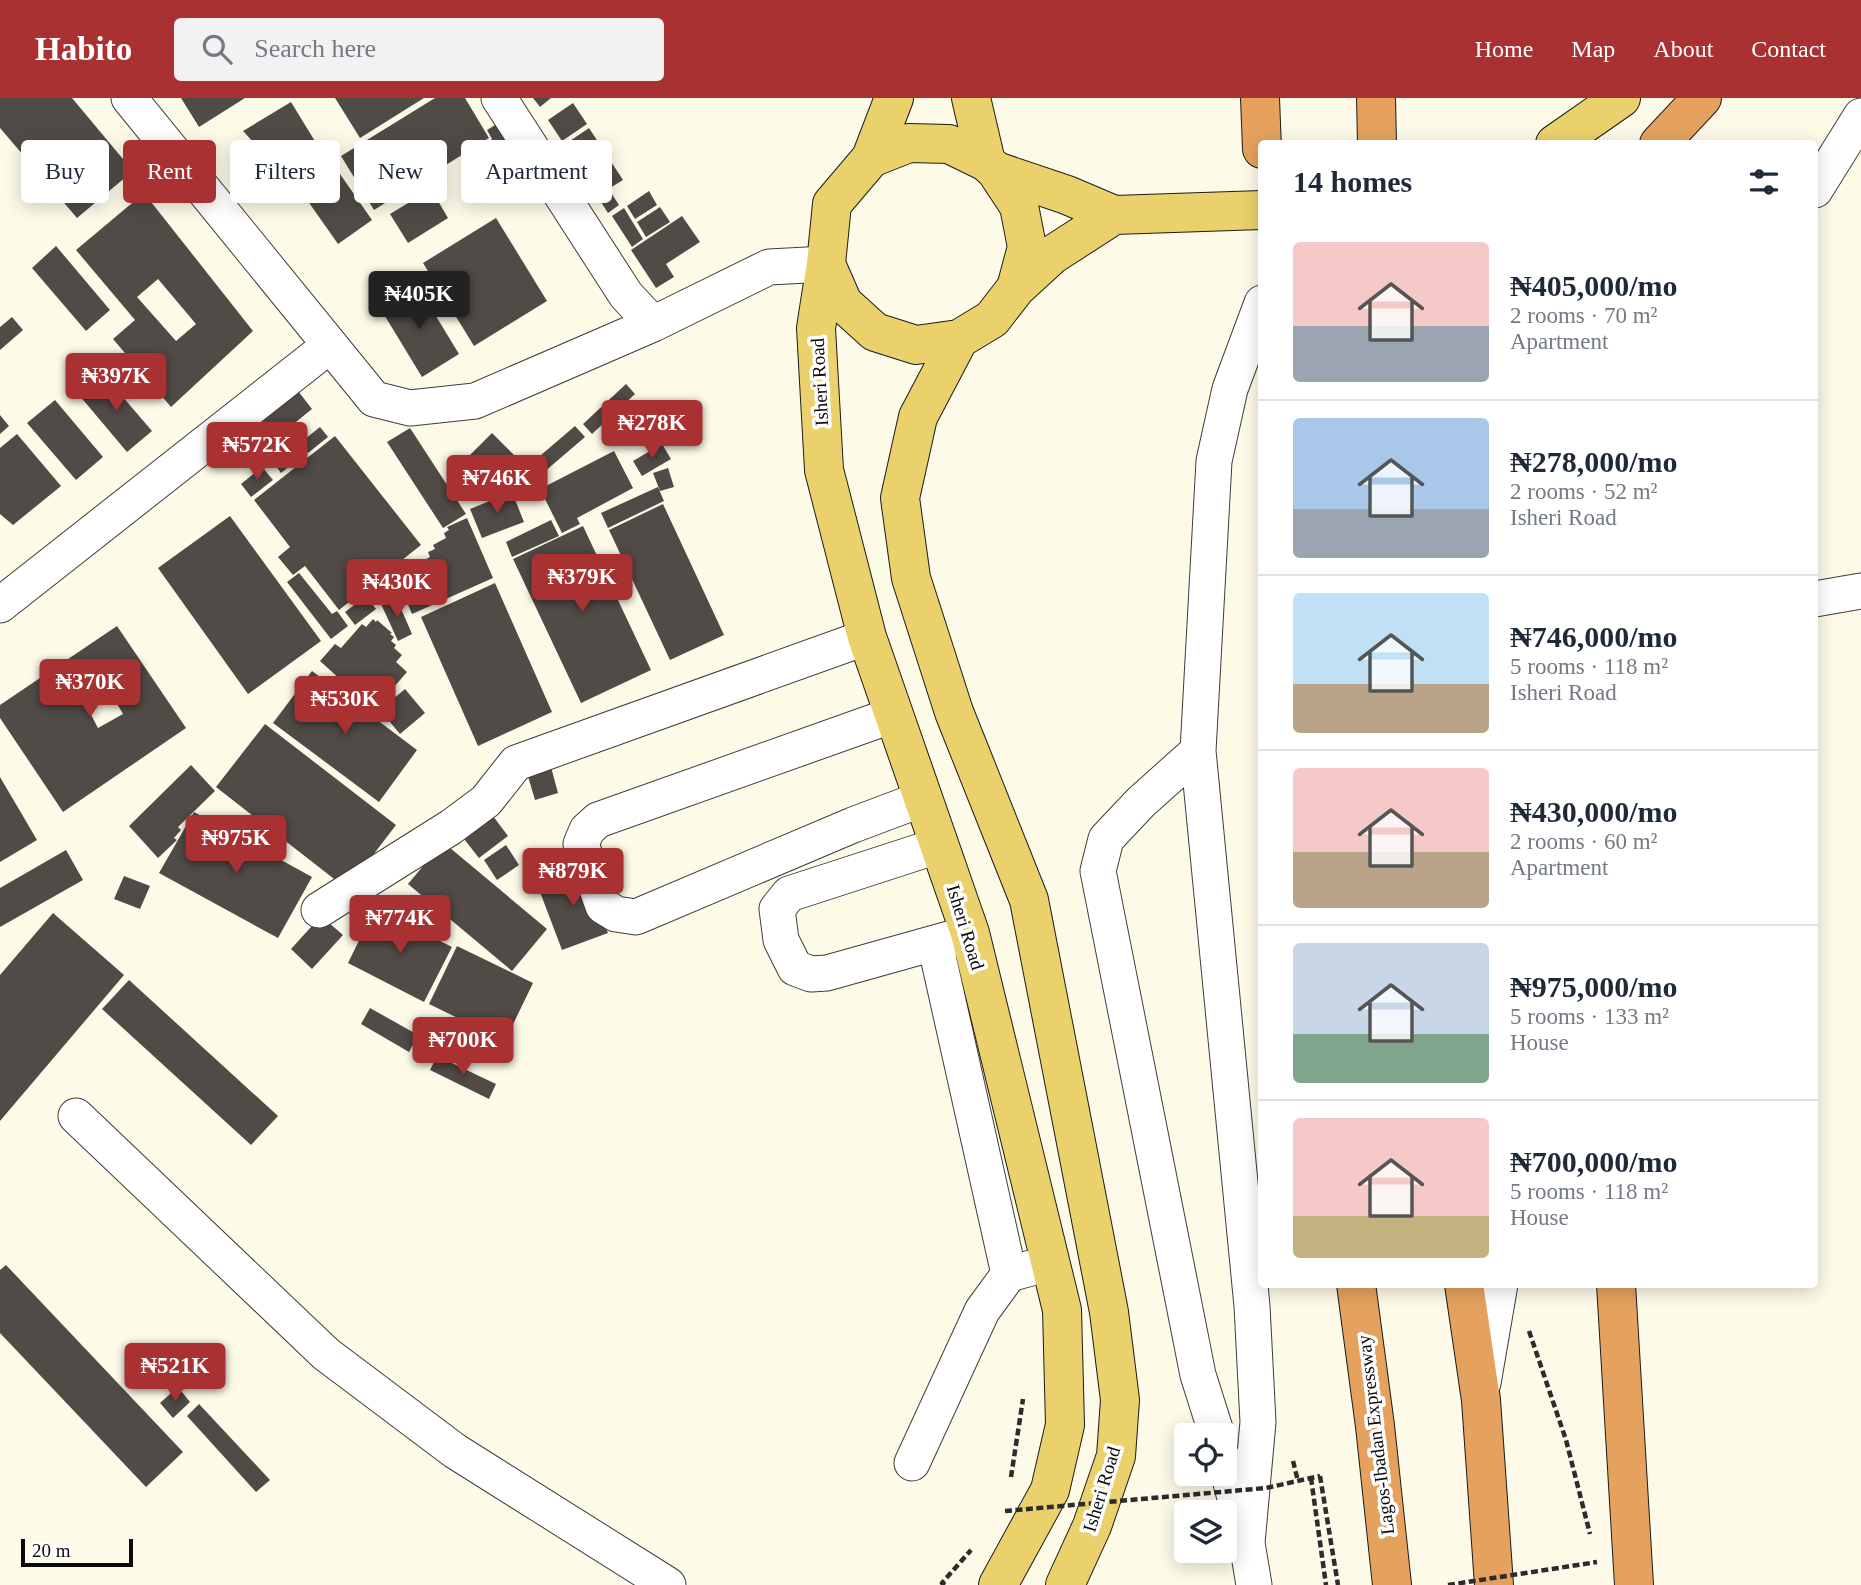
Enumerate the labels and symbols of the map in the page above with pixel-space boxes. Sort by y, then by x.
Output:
pin: ₦405K [370,272,468,331]
street label: Isheri Road [807,337,832,427]
pin: ₦397K [67,354,165,413]
pin: ₦278K [603,400,701,460]
pin: ₦572K [208,422,306,482]
pin: ₦746K [448,456,546,515]
pin: ₦379K [533,554,631,614]
pin: ₦430K [348,560,446,619]
pin: ₦370K [41,660,139,719]
pin: ₦530K [296,676,394,736]
pin: ₦975K [187,816,285,875]
pin: ₦879K [524,848,622,908]
street label: Isheri Road [943,882,989,973]
pin: ₦774K [351,896,449,955]
pin: ₦700K [414,1018,512,1077]
street label: Lagos-Ibadan Expressway [1353,1333,1398,1536]
pin: ₦521K [126,1344,224,1403]
street label: Isheri Road [1079,1443,1125,1534]
scale bar [21,1536,133,1568]

